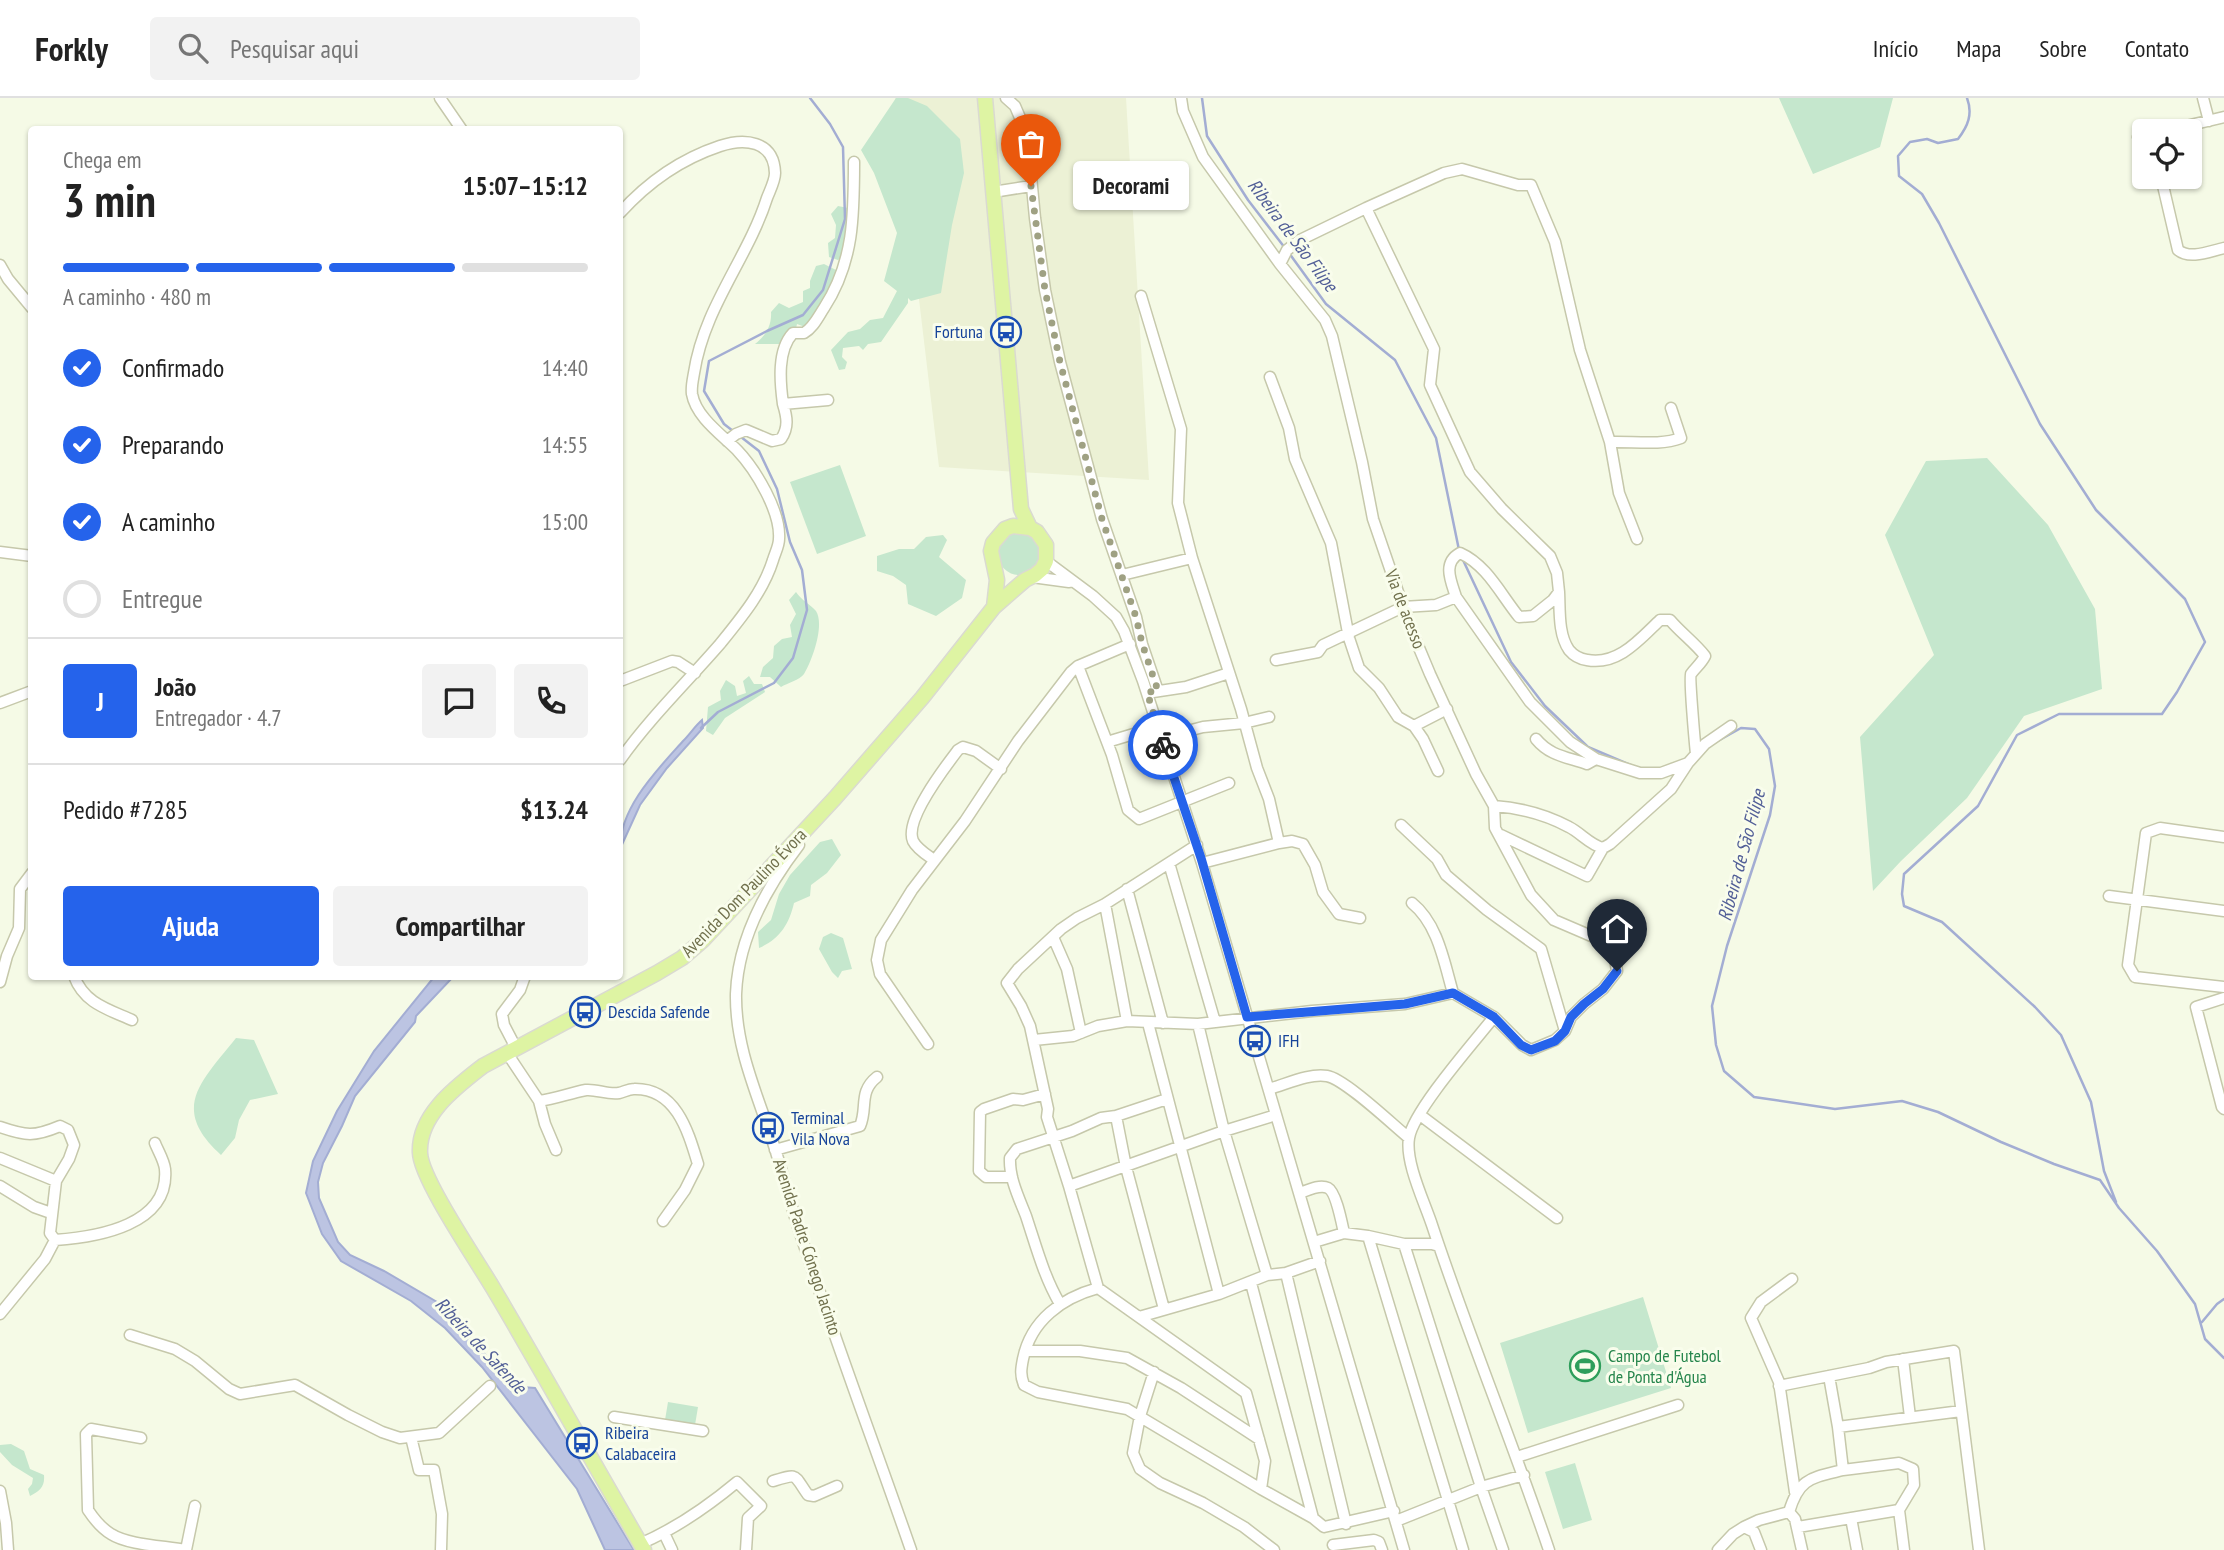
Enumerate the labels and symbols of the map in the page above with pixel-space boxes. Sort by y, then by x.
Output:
pin [1001,114,1061,186]
callout: Decorami [1073,162,1188,210]
water label: Ribeira de São Filipe [1243,174,1344,297]
bus stop icon: Fortuna [989,315,1023,349]
place label: Fortuna [935,320,983,343]
street label: Via de acesso [1380,565,1431,652]
courier [1128,710,1198,780]
water label: Ribeira de São Filipe [1712,786,1770,923]
street label: Avenida Dom Paulino Évora [676,823,811,962]
pin [1587,899,1647,971]
bus stop icon: Descida Safende [568,995,602,1029]
place label: Descida Safende [608,1000,710,1023]
bus stop icon: IFH [1238,1024,1272,1058]
place label: IFH [1278,1029,1299,1052]
place label: Terminal Vila Nova [790,1106,850,1150]
bus stop icon: Terminal Vila Nova [751,1111,785,1145]
street label: Avenida Padre Cónego Jacinto [768,1156,847,1338]
water label: Ribeira de Safende [430,1292,533,1399]
place label: Campo de Futebol de Ponta d'Água [1608,1344,1721,1388]
sports icon: Campo de Futebol de Ponta d'Água [1568,1349,1602,1383]
place label: Ribeira Calabaceira [605,1421,676,1465]
bus stop icon: Ribeira Calabaceira [565,1426,599,1460]

